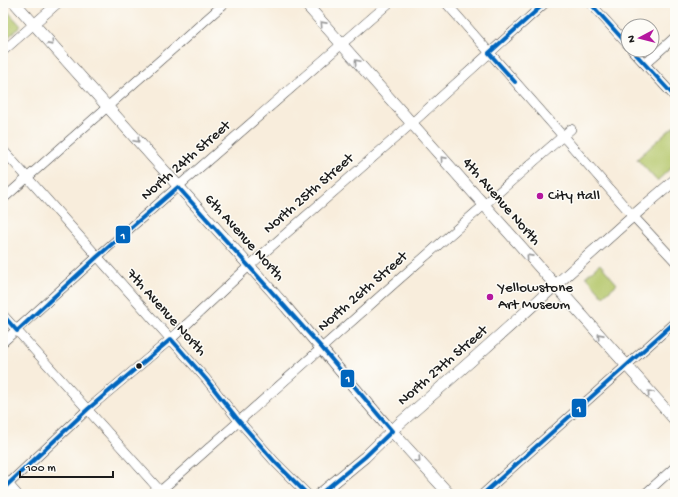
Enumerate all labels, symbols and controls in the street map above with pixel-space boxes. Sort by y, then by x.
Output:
north arrow [620,18,660,58]
one-way arrow [321,21,328,28]
text: N [626,35,638,43]
one-way arrow [46,38,53,45]
one-way arrow [354,59,362,67]
street label: North 24th Street [138,116,236,205]
one-way arrow [132,135,139,142]
street label: North 25th Street [260,149,359,238]
street label: 4th Avenue North [458,154,544,250]
one-way arrow [441,156,448,164]
place label: City Hall [548,187,600,205]
street label: 6th Avenue North [200,191,288,285]
marker: City Hall [535,191,545,201]
line badge: 1 [115,225,131,244]
text: 1 [120,231,125,243]
street label: North 26th Street [314,247,413,336]
one-way arrow [527,254,534,262]
street label: 7th Avenue North [121,265,210,360]
place label: Yellowstone Art Museum [496,279,573,314]
marker: Yellowstone Art Museum [485,292,495,302]
street label: North 27th Street [394,321,493,410]
one-way arrow [597,333,604,341]
unlabelled marker [134,361,144,371]
line badge: 1 [340,369,355,388]
text: 1 [345,374,350,386]
one-way arrow [648,390,655,398]
line badge: 1 [571,398,587,418]
text: 1 [576,404,581,416]
scale bar [20,453,113,479]
one-way arrow [413,455,421,463]
text: 100 m [25,462,56,476]

